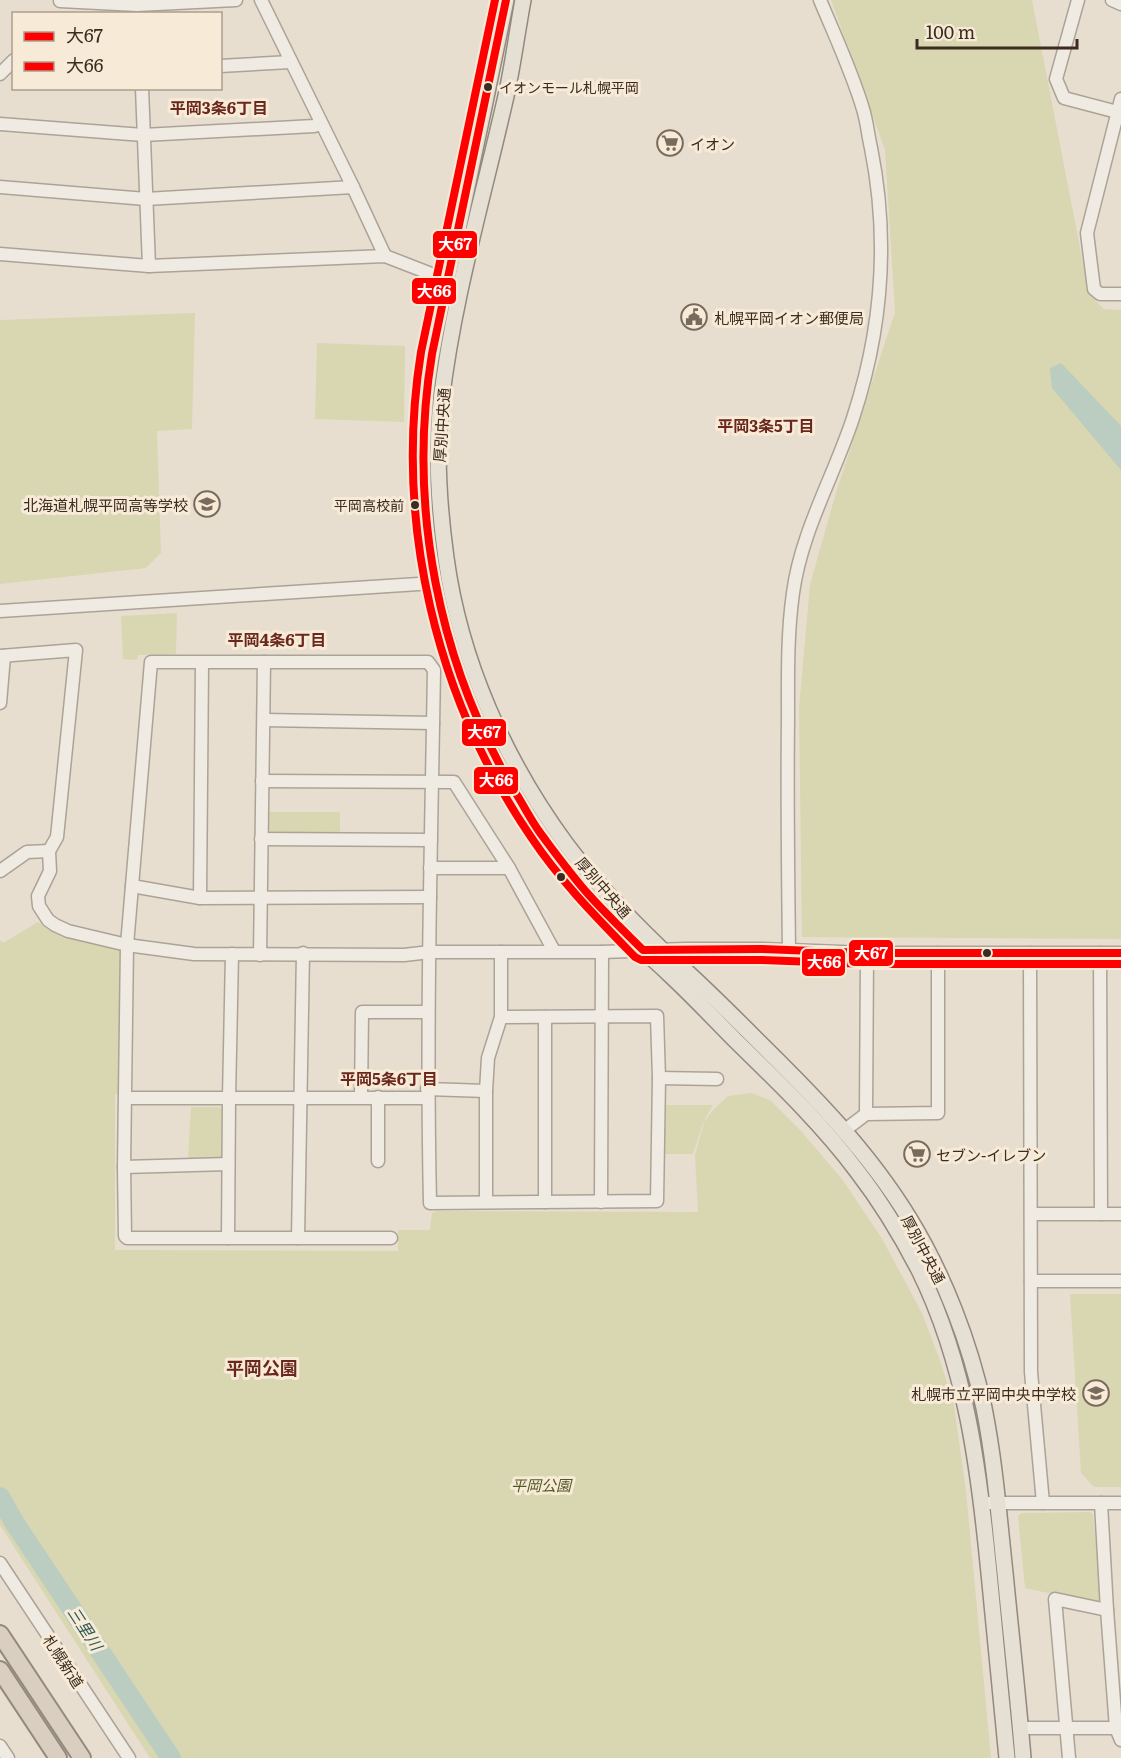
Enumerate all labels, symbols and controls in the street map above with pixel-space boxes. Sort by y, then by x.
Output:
legend [12,12,222,90]
scale bar [917,12,1078,50]
text: 100 m [926,18,975,45]
text: 大67 [66,21,103,48]
text: 大66 [66,51,104,78]
place label: イオンモール札幌平岡 [499,77,639,97]
marker: イオンモール札幌平岡 [482,81,494,93]
district label: 平岡3条6丁目 [170,95,268,119]
supermarket icon: イオン [655,128,685,158]
place label: イオン [690,132,735,155]
line badge: 大67 [432,230,478,259]
text: 大67 [438,231,472,255]
line badge: 大66 [411,277,457,305]
text: 大66 [417,278,451,302]
public building icon: 札幌平岡イオン郵便局 [679,302,709,332]
place label: 札幌平岡イオン郵便局 [714,306,864,329]
street label: 厚別中央通 [427,387,455,463]
district label: 平岡3条5丁目 [717,413,815,437]
school or university icon: 北海道札幌平岡高等学校 [192,489,222,519]
place label: 北海道札幌平岡高等学校 [23,493,188,516]
place label: 平岡高校前 [334,495,404,515]
marker: 平岡高校前 [409,499,421,511]
district label: 平岡4条6丁目 [228,627,327,651]
line badge: 大67 [461,718,507,747]
text: 大67 [467,719,501,743]
line badge: 大66 [473,766,519,795]
text: 大66 [479,767,513,791]
street label: 厚別中央通 [571,851,637,923]
unlabelled marker [555,871,567,883]
line badge: 大67 [848,939,894,967]
text: 大67 [854,940,888,964]
unlabelled marker [981,947,993,959]
line badge: 大66 [801,948,846,977]
text: 大66 [807,949,841,973]
district label: 平岡5条6丁目 [340,1066,438,1090]
supermarket icon: セブン-イレブン [902,1139,932,1169]
place label: セブン-イレブン [936,1143,1046,1166]
street label: 厚別中央通 [896,1210,952,1288]
district label: 平岡公園 [226,1354,298,1381]
school or university icon: 札幌市立平岡中央中学校 [1081,1378,1111,1408]
place label: 札幌市立平岡中央中学校 [911,1382,1076,1405]
park label: 平岡公園 [511,1473,573,1496]
water label: 三里川 [63,1601,110,1656]
street label: 札幌新道 [38,1630,90,1692]

